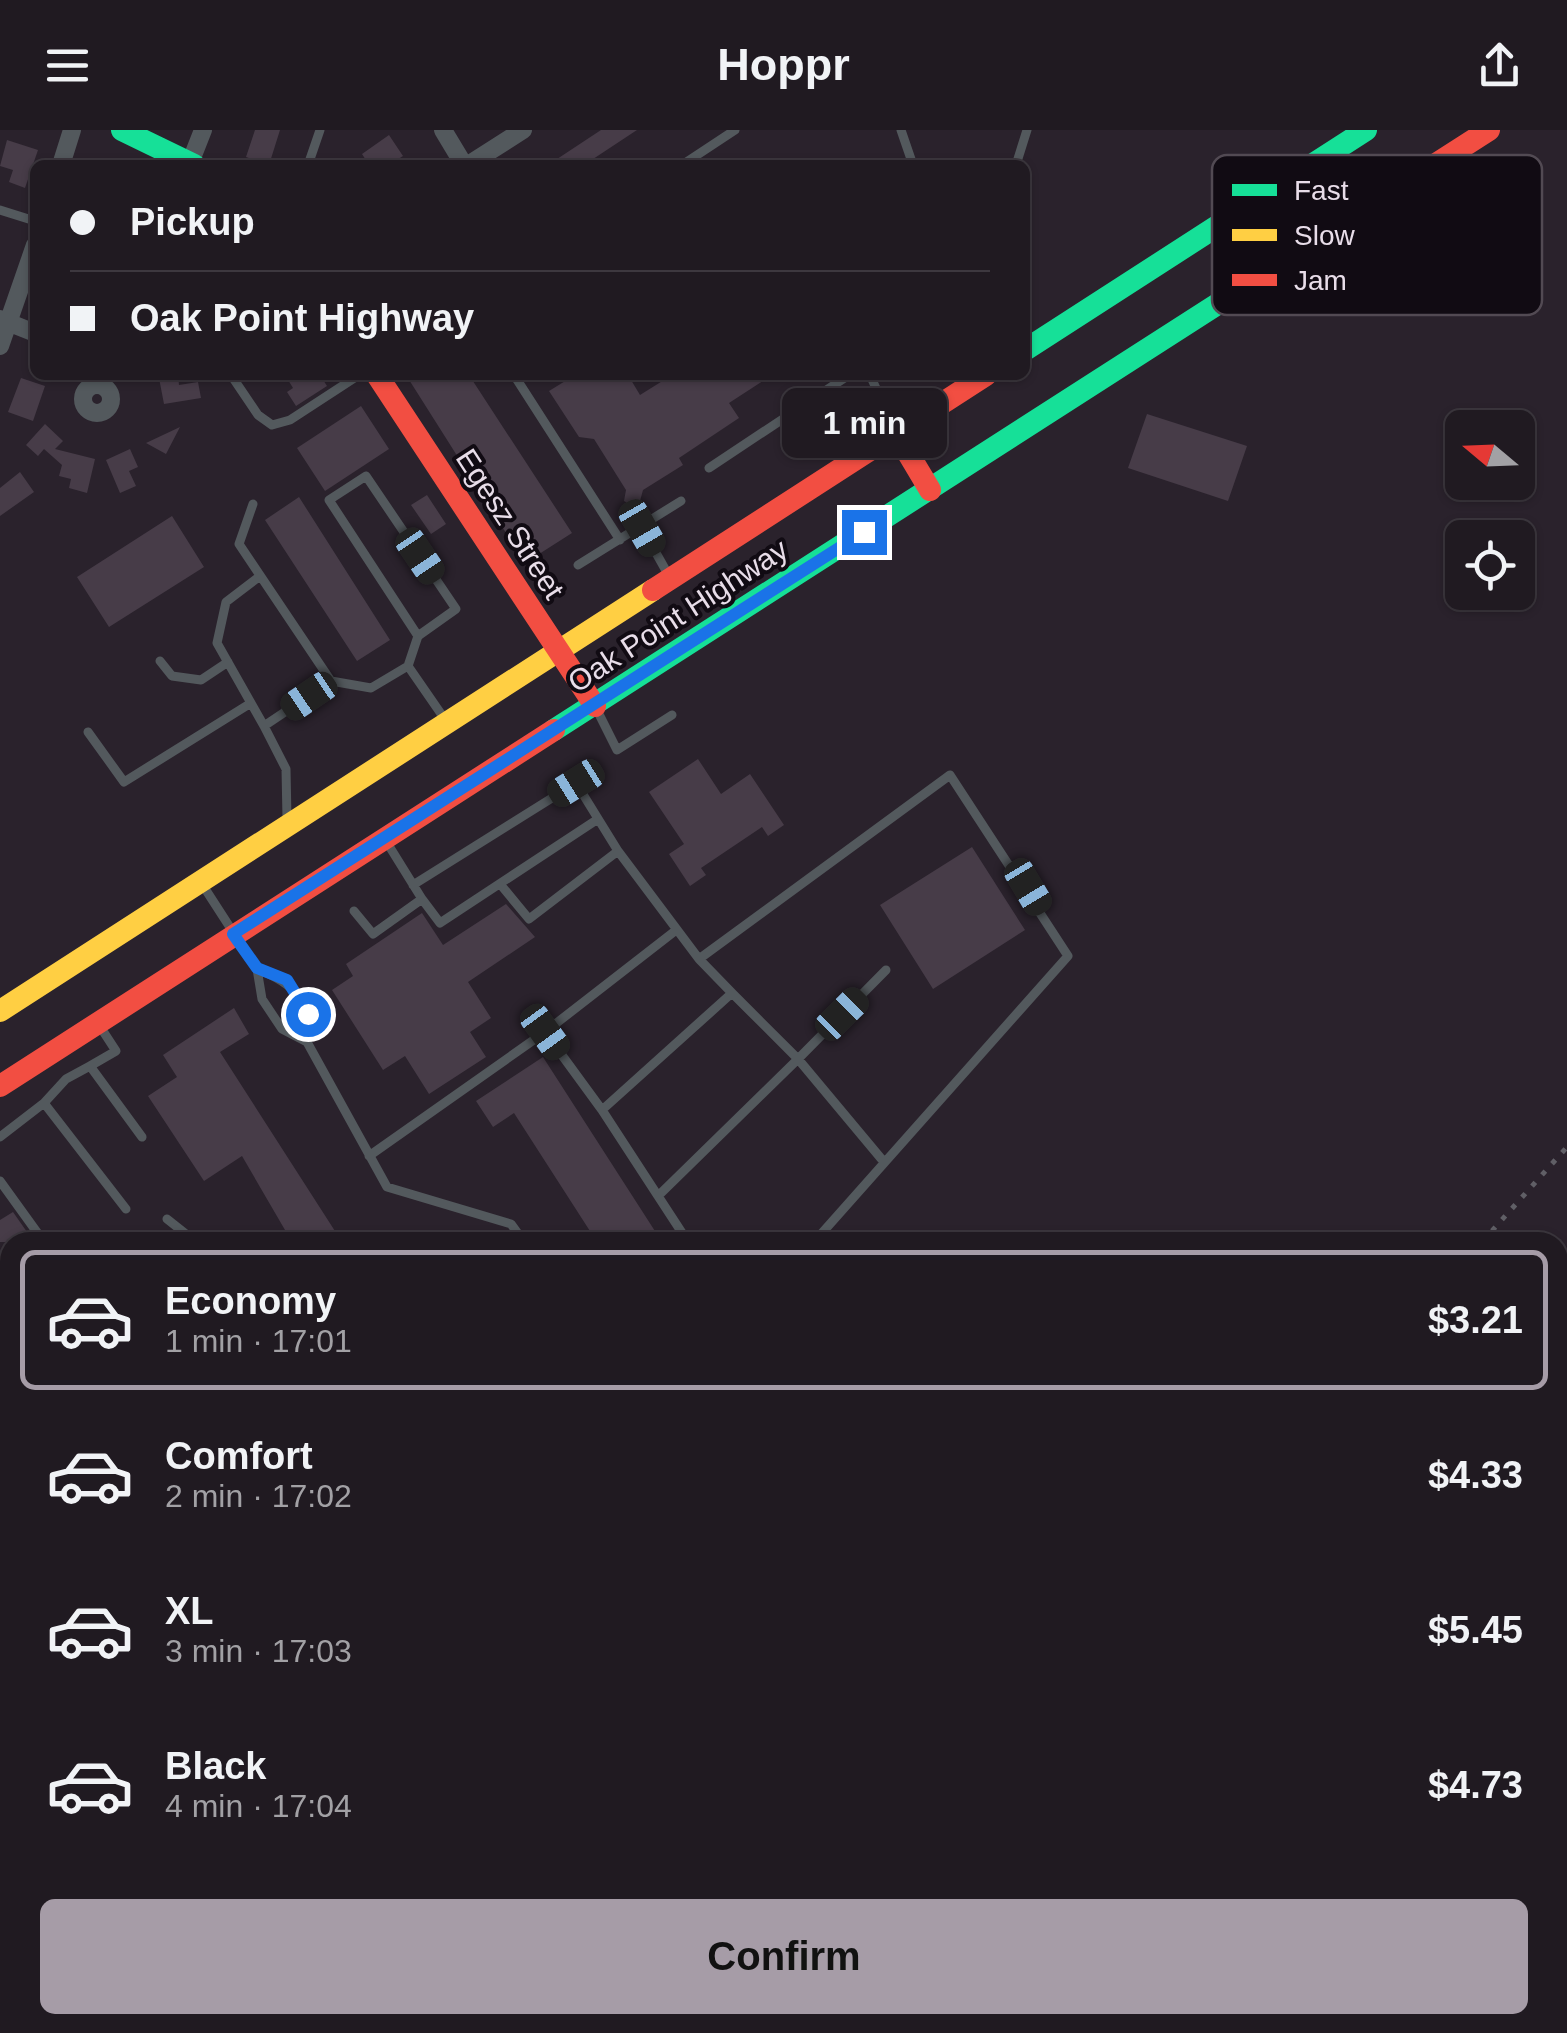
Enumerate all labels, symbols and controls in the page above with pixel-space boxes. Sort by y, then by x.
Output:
icon: menu [40,38,95,93]
icon: share [1472,38,1527,93]
text: Hoppr [717,39,850,90]
legend [1212,155,1542,315]
text: Fast [1294,175,1349,206]
text: Pickup [130,201,255,243]
text: Slow [1294,220,1355,251]
text: Jam [1294,265,1347,296]
text: Oak Point Highway [130,297,474,339]
callout: 1 min [782,387,946,457]
text: 1 min [823,405,906,441]
north arrow [1445,410,1535,500]
map controls [1445,410,1535,610]
street label: Egesz Street [450,443,571,605]
car [614,495,670,561]
route end [842,510,887,555]
button: locate [1445,520,1535,610]
car [391,523,449,589]
street label: Oak Point Highway [562,532,794,699]
car [276,667,342,725]
car [543,754,609,812]
car [1000,854,1056,920]
car [810,982,874,1046]
route start [286,992,331,1037]
car [515,999,575,1065]
icon: car [45,1275,135,1365]
text: Economy [165,1280,336,1322]
text: $3.21 [1428,1299,1523,1341]
text: 1 min · 17:01 [165,1323,352,1359]
icon: car [45,1430,135,1520]
text: Comfort [165,1435,313,1477]
text: $4.33 [1428,1454,1523,1496]
text: 2 min · 17:02 [165,1478,352,1514]
icon: car [45,1585,135,1675]
text: XL [165,1590,214,1632]
text: $5.45 [1428,1609,1523,1651]
text: 3 min · 17:03 [165,1633,352,1669]
icon: car [45,1740,135,1830]
text: Black [165,1745,266,1787]
text: $4.73 [1428,1764,1523,1806]
text: 4 min · 17:04 [165,1788,352,1824]
button: Confirm [40,1899,1528,2014]

